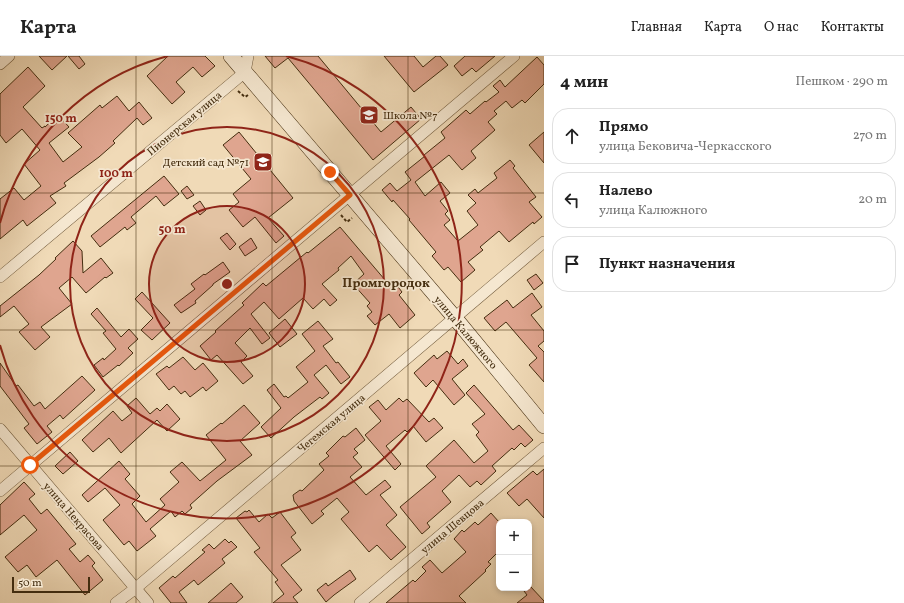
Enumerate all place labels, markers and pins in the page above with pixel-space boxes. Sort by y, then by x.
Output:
school or university icon: Школа №7 [358,104,380,126]
place label: Школа №7 [383,109,438,124]
school or university icon: Детский сад №71 [252,151,274,173]
place label: Детский сад №71 [163,156,249,171]
centre of rings [220,277,234,291]

